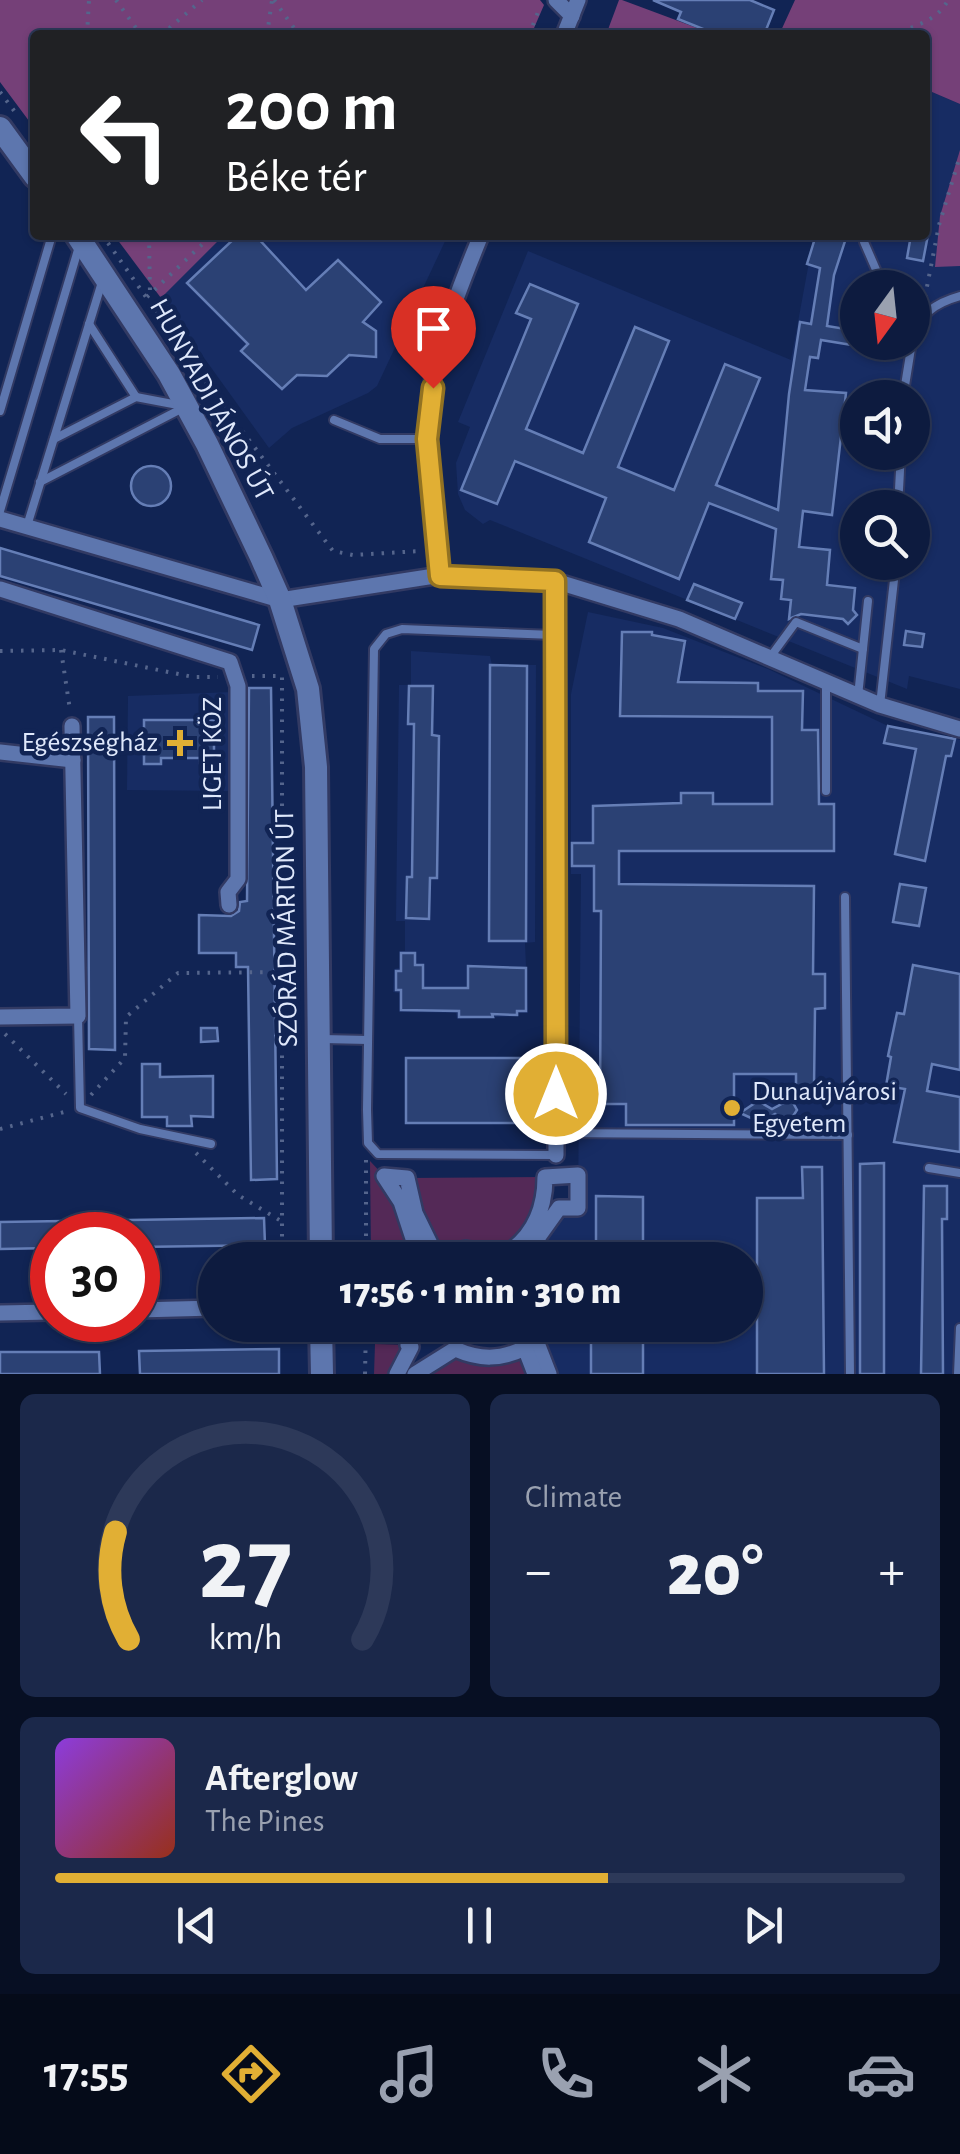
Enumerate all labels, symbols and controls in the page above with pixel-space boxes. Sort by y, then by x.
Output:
icon: left [60,70,190,200]
text: 200 m [225,73,398,143]
text: Béke tér [225,155,366,200]
north arrow [840,270,930,360]
map controls [840,270,930,580]
pin [391,286,476,389]
street label: HUNYADI JÁNOS ÚT [144,293,281,506]
icon: arrive [406,301,461,356]
button: sound [840,380,930,470]
button: search [840,490,930,580]
street label: LIGET KÖZ [197,697,227,811]
place label: Egészségház [22,729,158,757]
marker: Egészségház [167,730,193,756]
street label: SZÓRÁD MÁRTON ÚT [268,808,303,1047]
position arrow [504,1042,608,1146]
place label: Dunaújvárosi Egyetem [752,1078,897,1138]
marker: Dunaújvárosi Egyetem [721,1097,743,1119]
speed limit sign: 30 [30,1212,160,1342]
text: 17:56 · 1 min · 310 m [340,1273,621,1311]
text: Climate [525,1481,622,1513]
text: 27 [198,1514,292,1618]
text: 20° [667,1534,763,1609]
text: − [525,1544,551,1599]
text: + [879,1544,905,1599]
text: km/h [208,1620,282,1656]
text: Afterglow [205,1760,358,1798]
text: The Pines [205,1805,325,1837]
icon: previous [169,1898,224,1953]
icon: pause [452,1898,507,1953]
icon: next [736,1898,791,1953]
icon: directions [216,2039,286,2109]
icon: music [374,2039,444,2109]
icon: phone [531,2039,601,2109]
icon: climate [689,2039,759,2109]
icon: car [846,2039,916,2109]
text: 17:55 [44,2051,129,2096]

